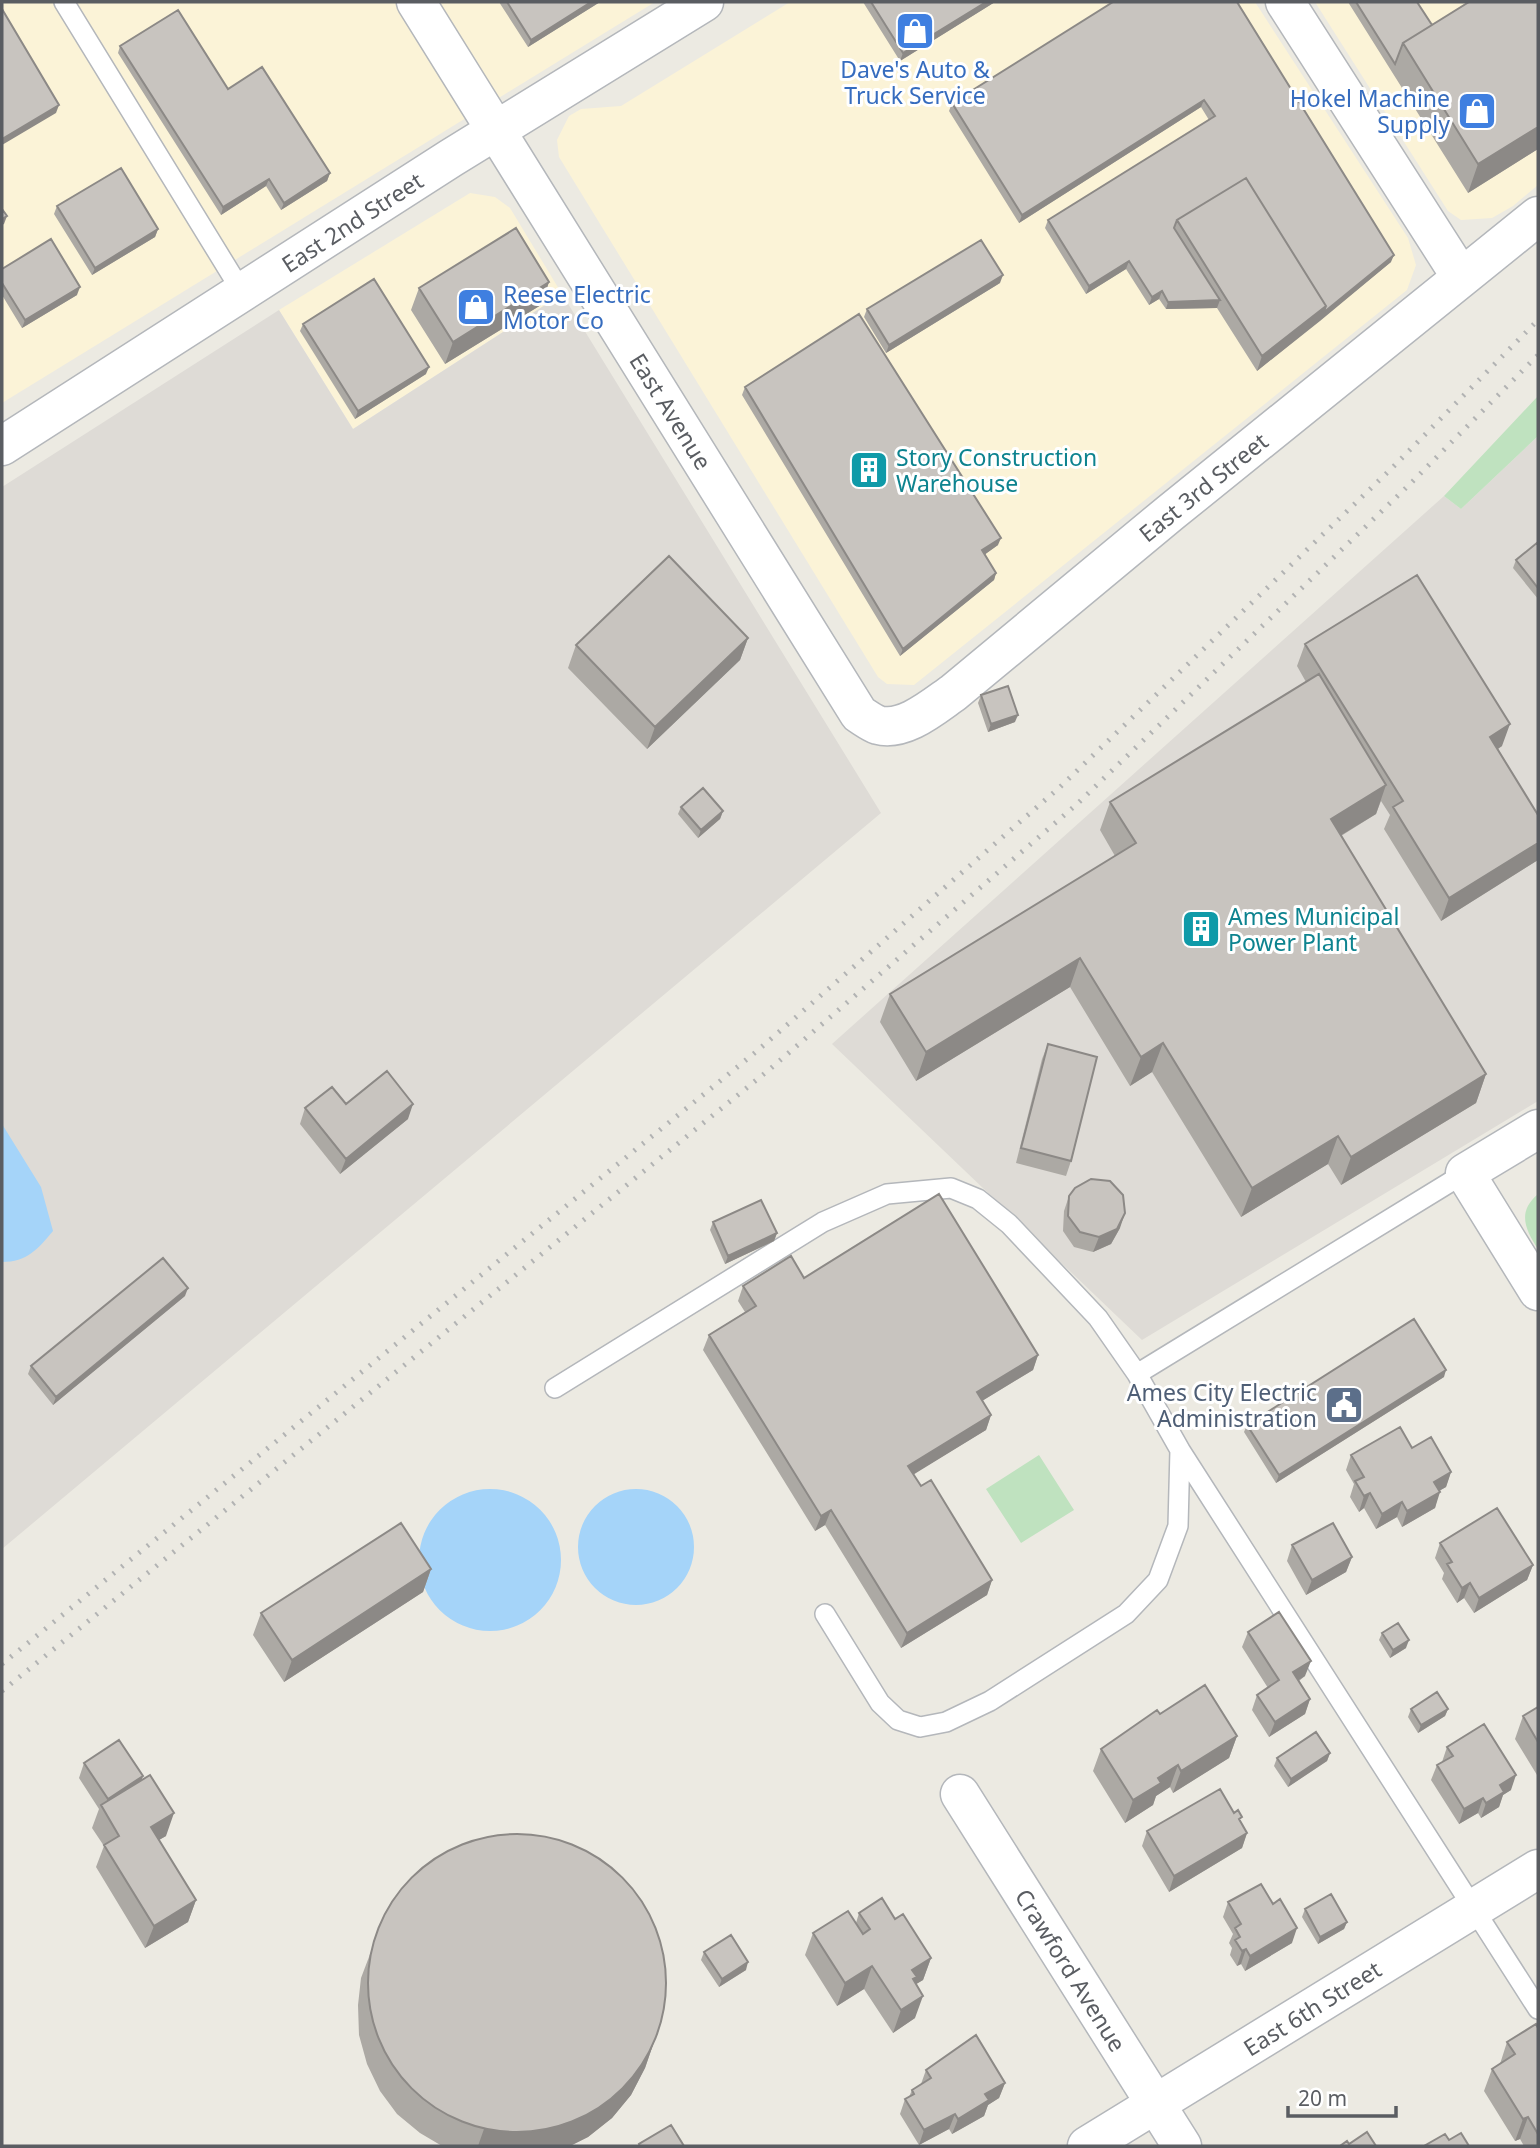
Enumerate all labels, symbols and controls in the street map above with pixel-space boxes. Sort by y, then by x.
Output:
shop icon: Dave's Auto & Truck Service [894,10,936,52]
place label: Dave's Auto & Truck Service [840,53,990,111]
place label: Hokel Machine Supply [1290,82,1450,140]
shop icon: Hokel Machine Supply [1456,90,1498,132]
street label: East 2nd Street [275,164,429,280]
place label: Reese Electric Motor Co [503,278,651,336]
shop icon: Reese Electric Motor Co [455,286,497,328]
street label: East Avenue [623,347,719,475]
street label: East 3rd Street [1132,425,1274,549]
place label: Story Construction Warehouse [896,441,1097,499]
building icon: Story Construction Warehouse [848,449,890,491]
place label: Ames Municipal Power Plant [1228,900,1399,958]
building icon: Ames Municipal Power Plant [1180,908,1222,950]
place label: Ames City Electric Administration [1127,1376,1317,1434]
public building icon: Ames City Electric Administration [1323,1384,1365,1426]
street label: Crawford Avenue [1008,1883,1134,2057]
street label: East 6th Street [1237,1953,1387,2063]
scale bar [1288,2074,1396,2118]
text: 20 m [1298,2084,1347,2112]

